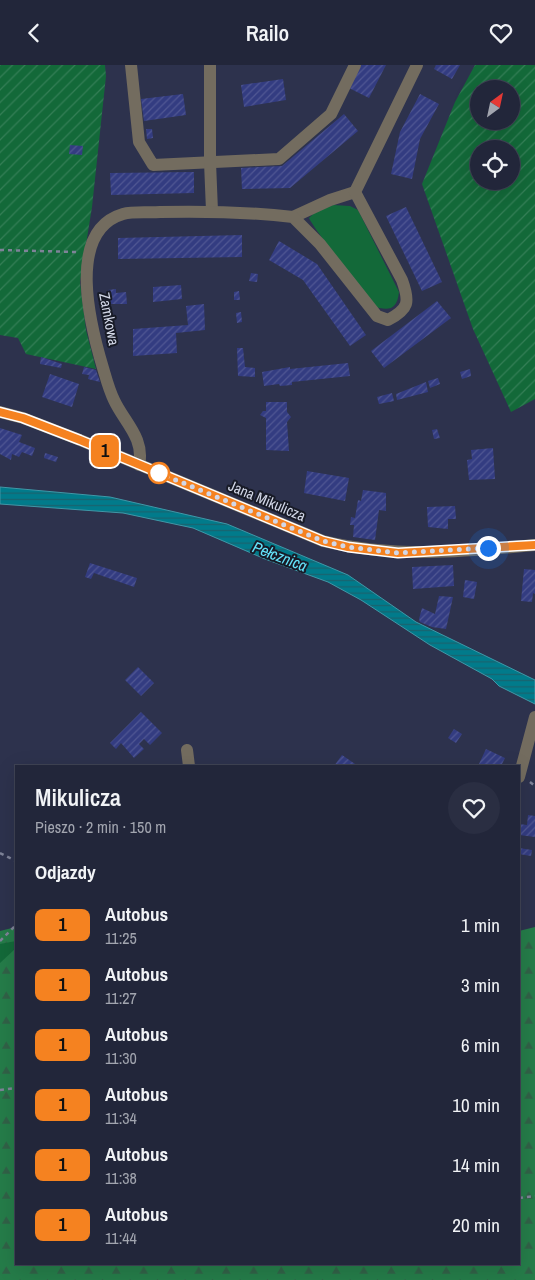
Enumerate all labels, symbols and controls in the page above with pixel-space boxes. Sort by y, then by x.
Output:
text: Railo [246,18,289,48]
icon: back [20,19,48,47]
icon: heart [487,19,515,47]
north arrow [470,80,520,130]
map controls [470,80,520,190]
button: locate [470,140,520,190]
street label: Zamkowa [94,291,125,347]
line badge: 1 [89,435,121,467]
text: 1 [101,438,109,463]
unlabelled marker [148,462,170,484]
street label: Jana Mikulicza [225,475,309,526]
water label: Pełcznica [250,536,310,576]
your location [476,536,501,561]
text: Mikulicza [35,781,121,813]
button: heart [448,782,500,834]
text: Pieszo · 2 min · 150 m [35,816,166,838]
text: Odjazdy [35,859,96,885]
text: Autobus [105,901,168,927]
text: 1 [58,912,67,937]
text: 1 min [461,912,500,938]
text: 11:25 [105,927,137,949]
text: Autobus [105,961,168,987]
text: 1 [58,972,67,997]
text: 3 min [461,972,500,998]
text: 11:27 [105,987,137,1009]
text: Autobus [105,1021,168,1047]
text: 1 [58,1032,67,1057]
text: 6 min [461,1032,500,1058]
text: 11:30 [105,1047,137,1069]
text: Autobus [105,1081,168,1107]
text: 1 [58,1092,67,1117]
text: 10 min [452,1092,500,1118]
text: 11:34 [105,1107,137,1129]
text: Autobus [105,1141,168,1167]
text: 1 [58,1152,67,1177]
text: 14 min [452,1152,500,1178]
text: 11:38 [105,1167,137,1189]
text: Autobus [105,1201,168,1227]
text: 1 [58,1212,67,1237]
text: 20 min [452,1212,500,1238]
text: 11:44 [105,1227,137,1249]

